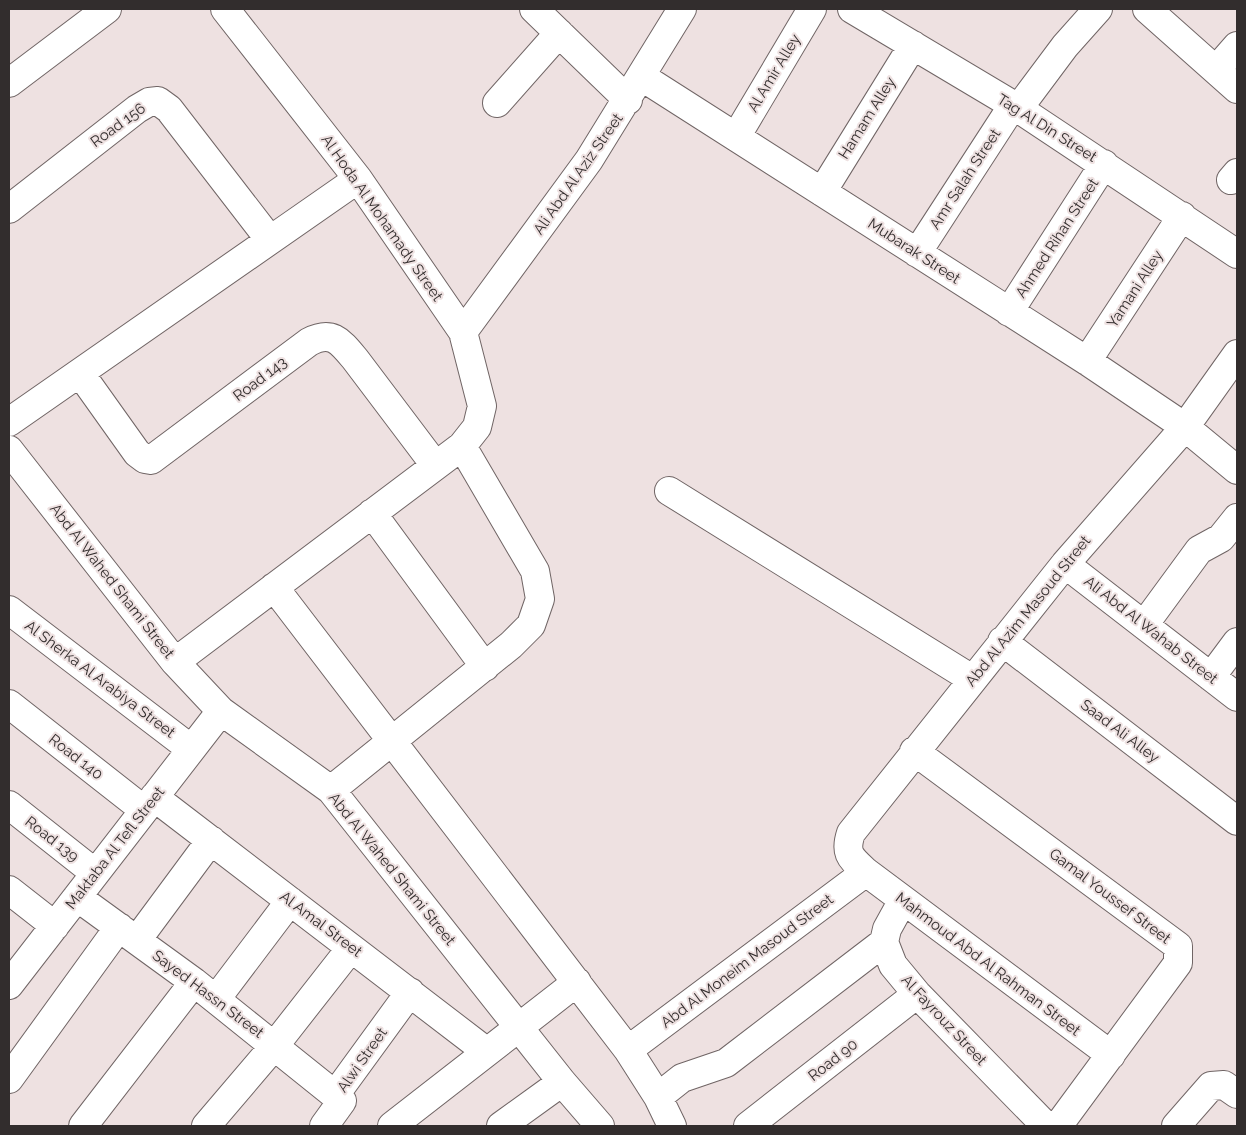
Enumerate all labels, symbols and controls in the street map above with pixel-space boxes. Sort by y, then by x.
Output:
street label: Al Amir Alley [744,31,804,115]
street label: Hamam Alley [835,74,899,162]
street label: Tag Al Din Street [994,90,1100,166]
street label: Road 156 [87,99,149,151]
street label: Ali Abd Al Aziz Street [529,110,627,238]
street label: Amr Salah Street [926,125,1004,233]
street label: Al Hoda Al Mohamady Street [317,131,447,305]
street label: Ahmed Rihan Street [1012,175,1102,301]
street label: Mubarak Street [865,215,963,287]
street label: Yamani Alley [1103,247,1167,331]
street label: Road 143 [230,353,290,405]
street label: Abd Al Wahed Shami Street [46,500,178,662]
street label: Abd Al Azim Masoud Street [962,532,1094,690]
street label: Ali Abd Al Wahab Street [1081,572,1221,688]
street label: Al Sherka Al Arabiya Street [21,617,179,741]
street label: Saad Ali Alley [1077,696,1163,766]
street label: Road 140 [45,730,107,784]
street label: Maktaba Al Tefl Street [62,783,168,913]
street label: Abd Al Wahed Shami Street [325,789,459,949]
street label: Road 139 [22,813,83,866]
street label: Gamal Youssef Street [1046,844,1174,948]
street label: Al Amal Street [276,887,366,961]
street label: Mahmoud Abd Al Rahman Street [892,889,1084,1039]
street label: Abd Al Moneim Masoud Street [657,890,837,1032]
street label: Sayed Hassn Street [149,946,267,1042]
street label: Al Fayrouz Street [897,971,991,1069]
street label: Alwi Street [333,1024,391,1096]
street label: Road 90 [805,1035,861,1085]

